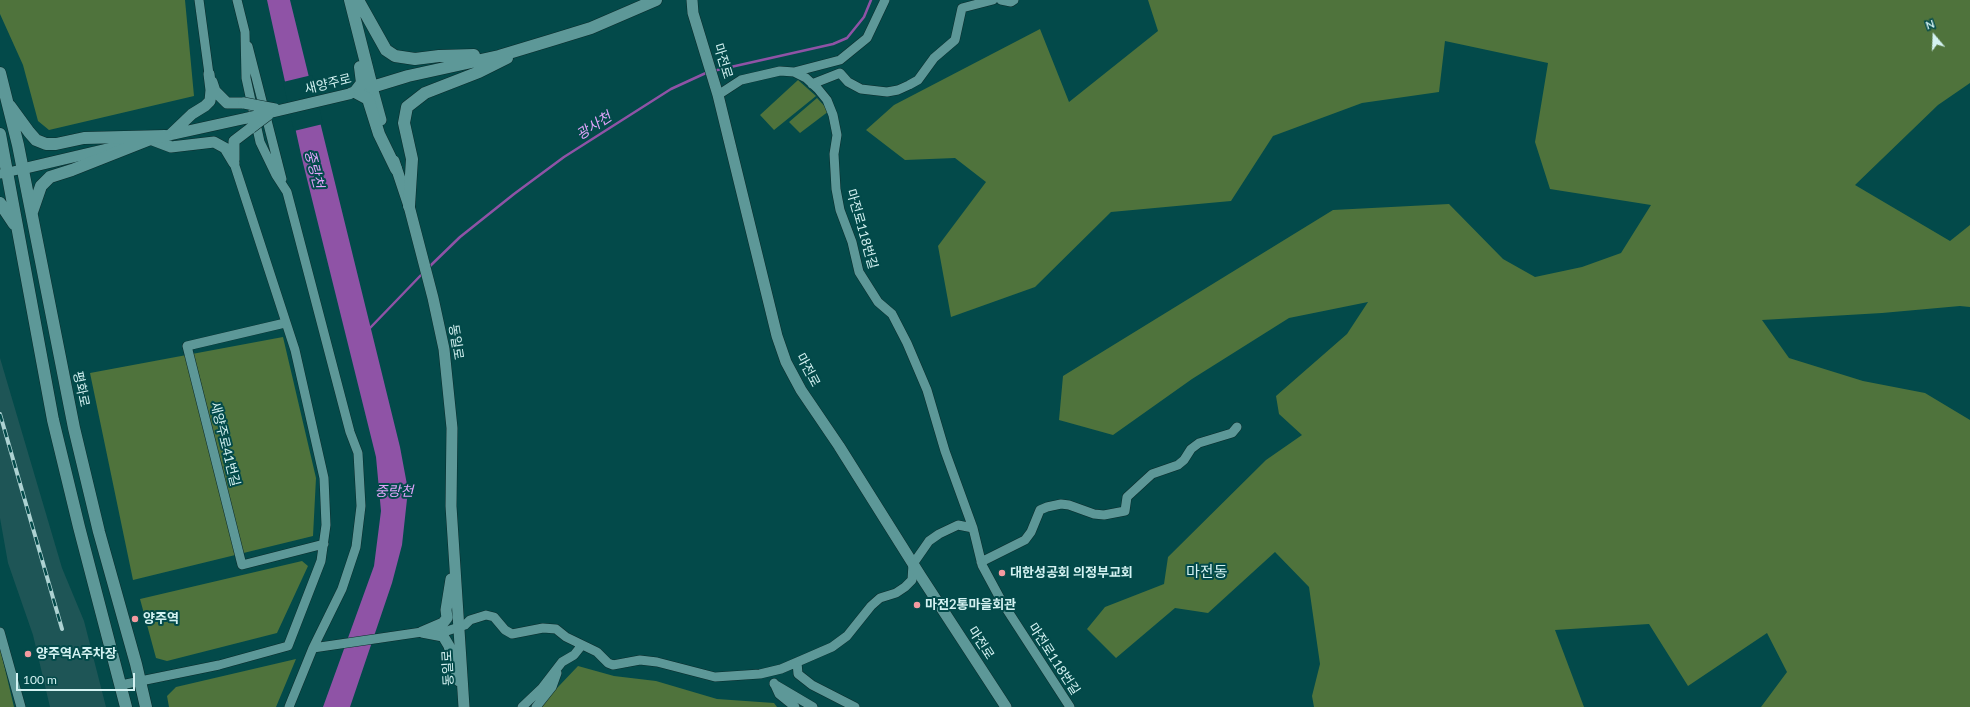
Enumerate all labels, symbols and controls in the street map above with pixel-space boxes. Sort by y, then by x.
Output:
north arrow [1914,16,1954,56]
text: N [1924,17,1936,32]
street label: 마전로 [710,42,736,80]
street label: 새양주로 [303,71,353,97]
water label: 광사천 [573,108,615,144]
water label: 중랑천 [301,148,327,190]
street label: 마전로118번길 [843,187,881,271]
street label: 동일로 [445,323,467,361]
street label: 마전로 [793,350,823,390]
street label: 평화로 [70,370,92,408]
street label: 새양주로41번길 [207,400,243,488]
water label: 중랑천 [375,483,413,499]
district label: 마전동 [1186,563,1228,581]
place label: 대한성공회 의정부교회 [1010,565,1133,581]
marker: 대한성공회 의정부교회 [997,568,1007,578]
place label: 마전2통마을회관 [925,597,1016,613]
marker: 마전2통마을회관 [912,600,922,610]
place label: 양주역 [143,611,179,627]
marker: 양주역 [130,614,140,624]
street label: 마전로118번길 [1025,620,1083,698]
street label: 마전로 [965,624,997,662]
place label: 양주역A주차장 [36,646,117,662]
marker: 양주역A주차장 [23,649,33,659]
street label: 동일로 [439,650,457,686]
scale bar [18,665,137,691]
text: 100 m [23,672,57,687]

